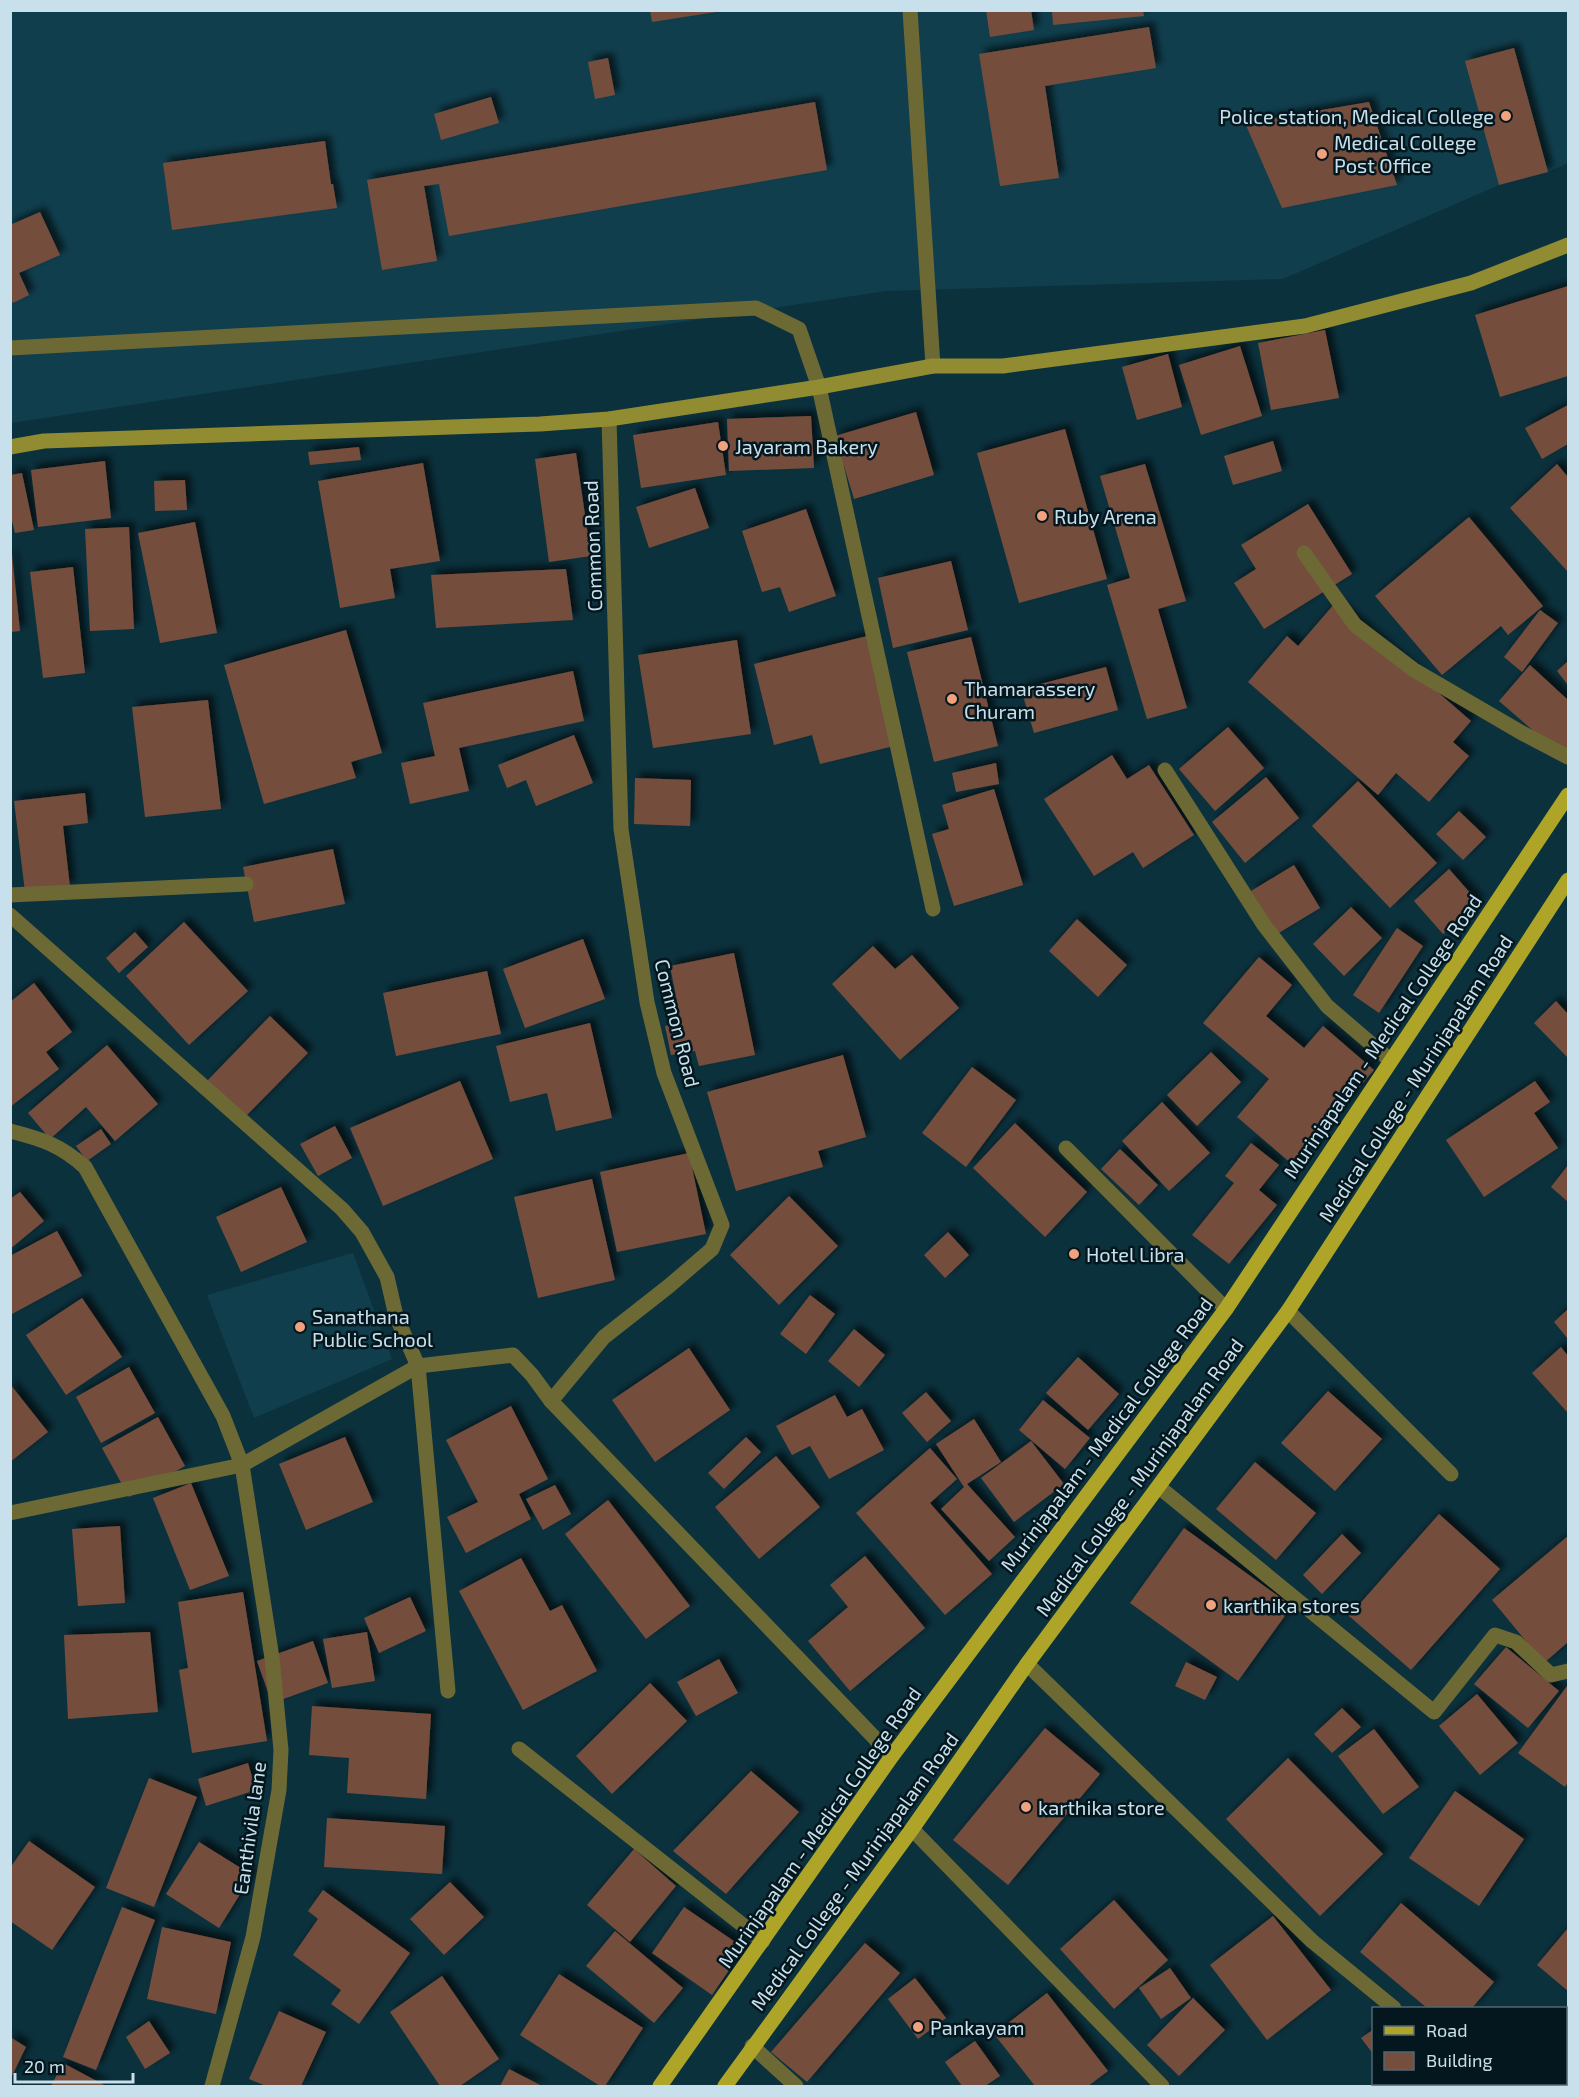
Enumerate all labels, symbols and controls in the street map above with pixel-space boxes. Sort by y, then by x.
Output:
place label: Police station, Medical College [1219,104,1494,128]
marker: Police station, Medical College [1499,109,1513,123]
place label: Medical College Post Office [1334,130,1477,177]
marker: Medical College Post Office [1315,147,1329,161]
place label: Jayaram Bakery [735,434,878,458]
marker: Jayaram Bakery [716,439,730,453]
street label: Common Road [578,480,606,612]
place label: Ruby Arena [1054,504,1157,528]
marker: Ruby Arena [1035,509,1049,523]
place label: Thamarassery Churam [964,676,1096,723]
marker: Thamarassery Churam [945,692,959,706]
street label: Murinjapalam - Medical College Road [1278,889,1486,1183]
street label: Medical College - Murinjapalam Road [1313,930,1517,1226]
street label: Common Road [650,956,706,1090]
place label: Hotel Libra [1086,1242,1185,1266]
marker: Hotel Libra [1067,1247,1081,1261]
street label: Murinjapalam - Medical College Road [995,1292,1217,1576]
place label: Sanathana Public School [312,1304,433,1351]
marker: Sanathana Public School [293,1320,307,1334]
street label: Medical College - Murinjapalam Road [1030,1333,1248,1621]
place label: karthika stores [1223,1593,1360,1617]
marker: karthika stores [1204,1598,1218,1612]
street label: Murinjapalam - Medical College Road [712,1682,926,1972]
street label: Medical College - Murinjapalam Road [745,1727,963,2015]
street label: Eanthivila lane [228,1760,270,1896]
place label: karthika store [1038,1795,1165,1819]
marker: karthika store [1019,1800,1033,1814]
legend [1372,2007,1567,2085]
place label: Pankayam [930,2015,1024,2039]
text: Road [1426,2019,1467,2041]
marker: Pankayam [911,2020,925,2034]
scale bar [15,2046,134,2084]
text: Building [1426,2049,1493,2071]
text: 20 m [24,2055,65,2077]

